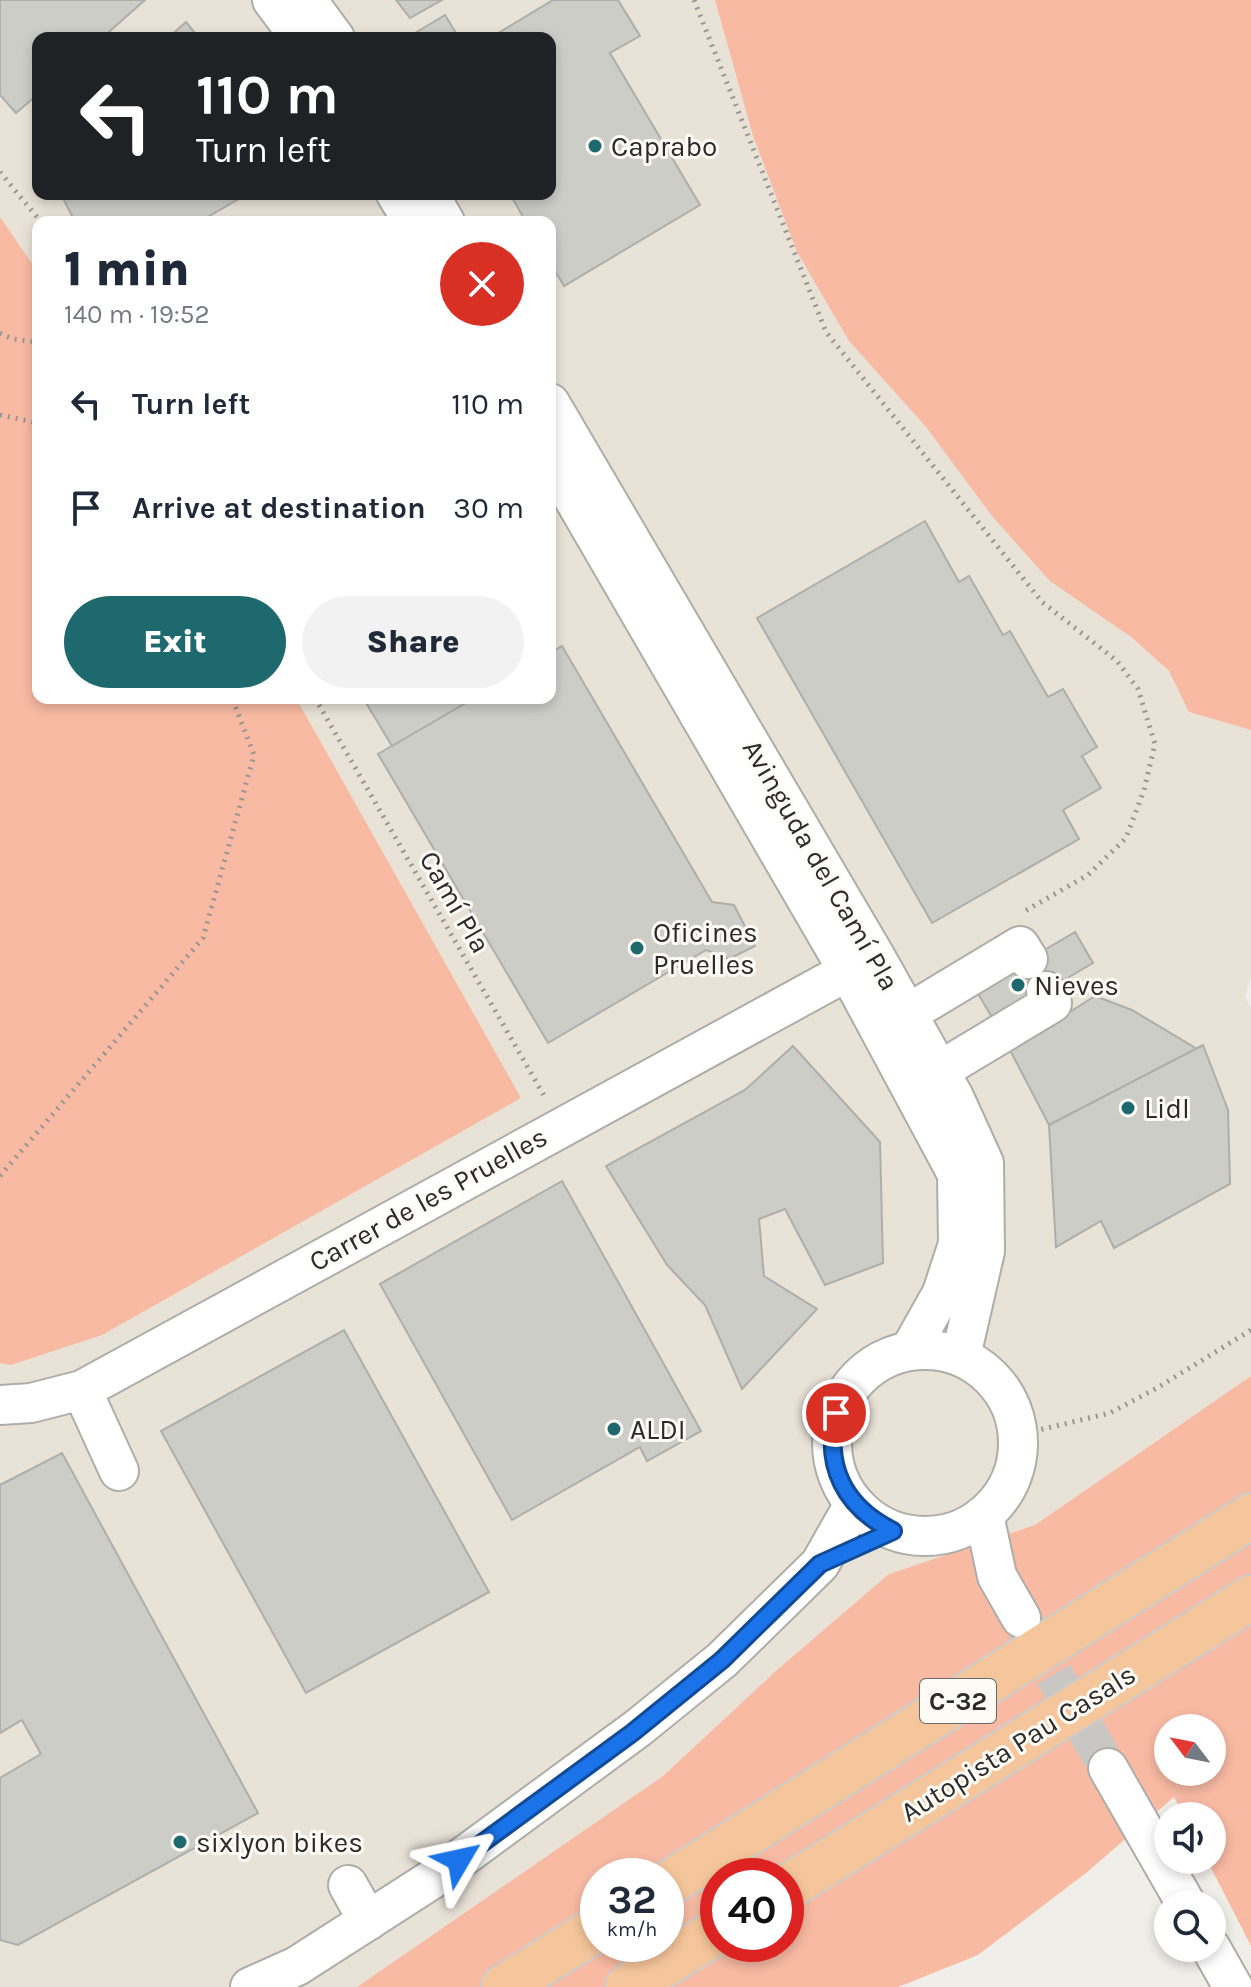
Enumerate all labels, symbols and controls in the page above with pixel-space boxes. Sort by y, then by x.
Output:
text: 110 m [196,62,339,127]
icon: left [64,64,168,168]
text: Turn left [196,129,331,171]
place label: Caprabo [611,130,717,163]
marker: Caprabo [586,137,604,155]
text: 1 min [64,241,190,297]
button: close [440,242,524,326]
text: 140 m · 19:52 [64,299,209,330]
icon: left [64,382,108,426]
text: Turn left [132,386,250,422]
text: 110 m [451,386,524,422]
icon: arrive [64,486,108,530]
text: Arrive at destination [132,490,426,526]
text: 30 m [453,490,524,526]
button: Exit [64,596,286,688]
button: Share [302,596,524,688]
street label: Avinguda del Camí Pla [736,734,906,996]
street label: Camí Pla [413,845,497,959]
place label: Oficines Pruelles [653,916,758,981]
marker: Oficines Pruelles [628,939,646,957]
place label: Nieves [1034,969,1119,1002]
marker: Nieves [1009,976,1027,994]
place label: Lidl [1144,1092,1190,1125]
marker: Lidl [1119,1099,1137,1117]
street label: Carrer de les Pruelles [303,1120,553,1278]
pin [802,1379,870,1447]
icon: arrive [814,1391,858,1435]
place label: ALDI [630,1413,686,1446]
marker: ALDI [605,1420,623,1438]
street label: Autopista Pau Casals [894,1657,1142,1829]
road number: C-32 [920,1679,996,1723]
north arrow [1154,1714,1226,1786]
map controls [1154,1714,1226,1962]
button: sound [1154,1802,1226,1874]
position arrow [417,1818,501,1902]
place label: sixlyon bikes [196,1826,363,1859]
marker: sixlyon bikes [171,1833,189,1851]
speed limit sign: 40 [700,1858,804,1962]
text: 32 [607,1876,657,1923]
button: search [1154,1890,1226,1962]
text: km/h [607,1918,657,1941]

